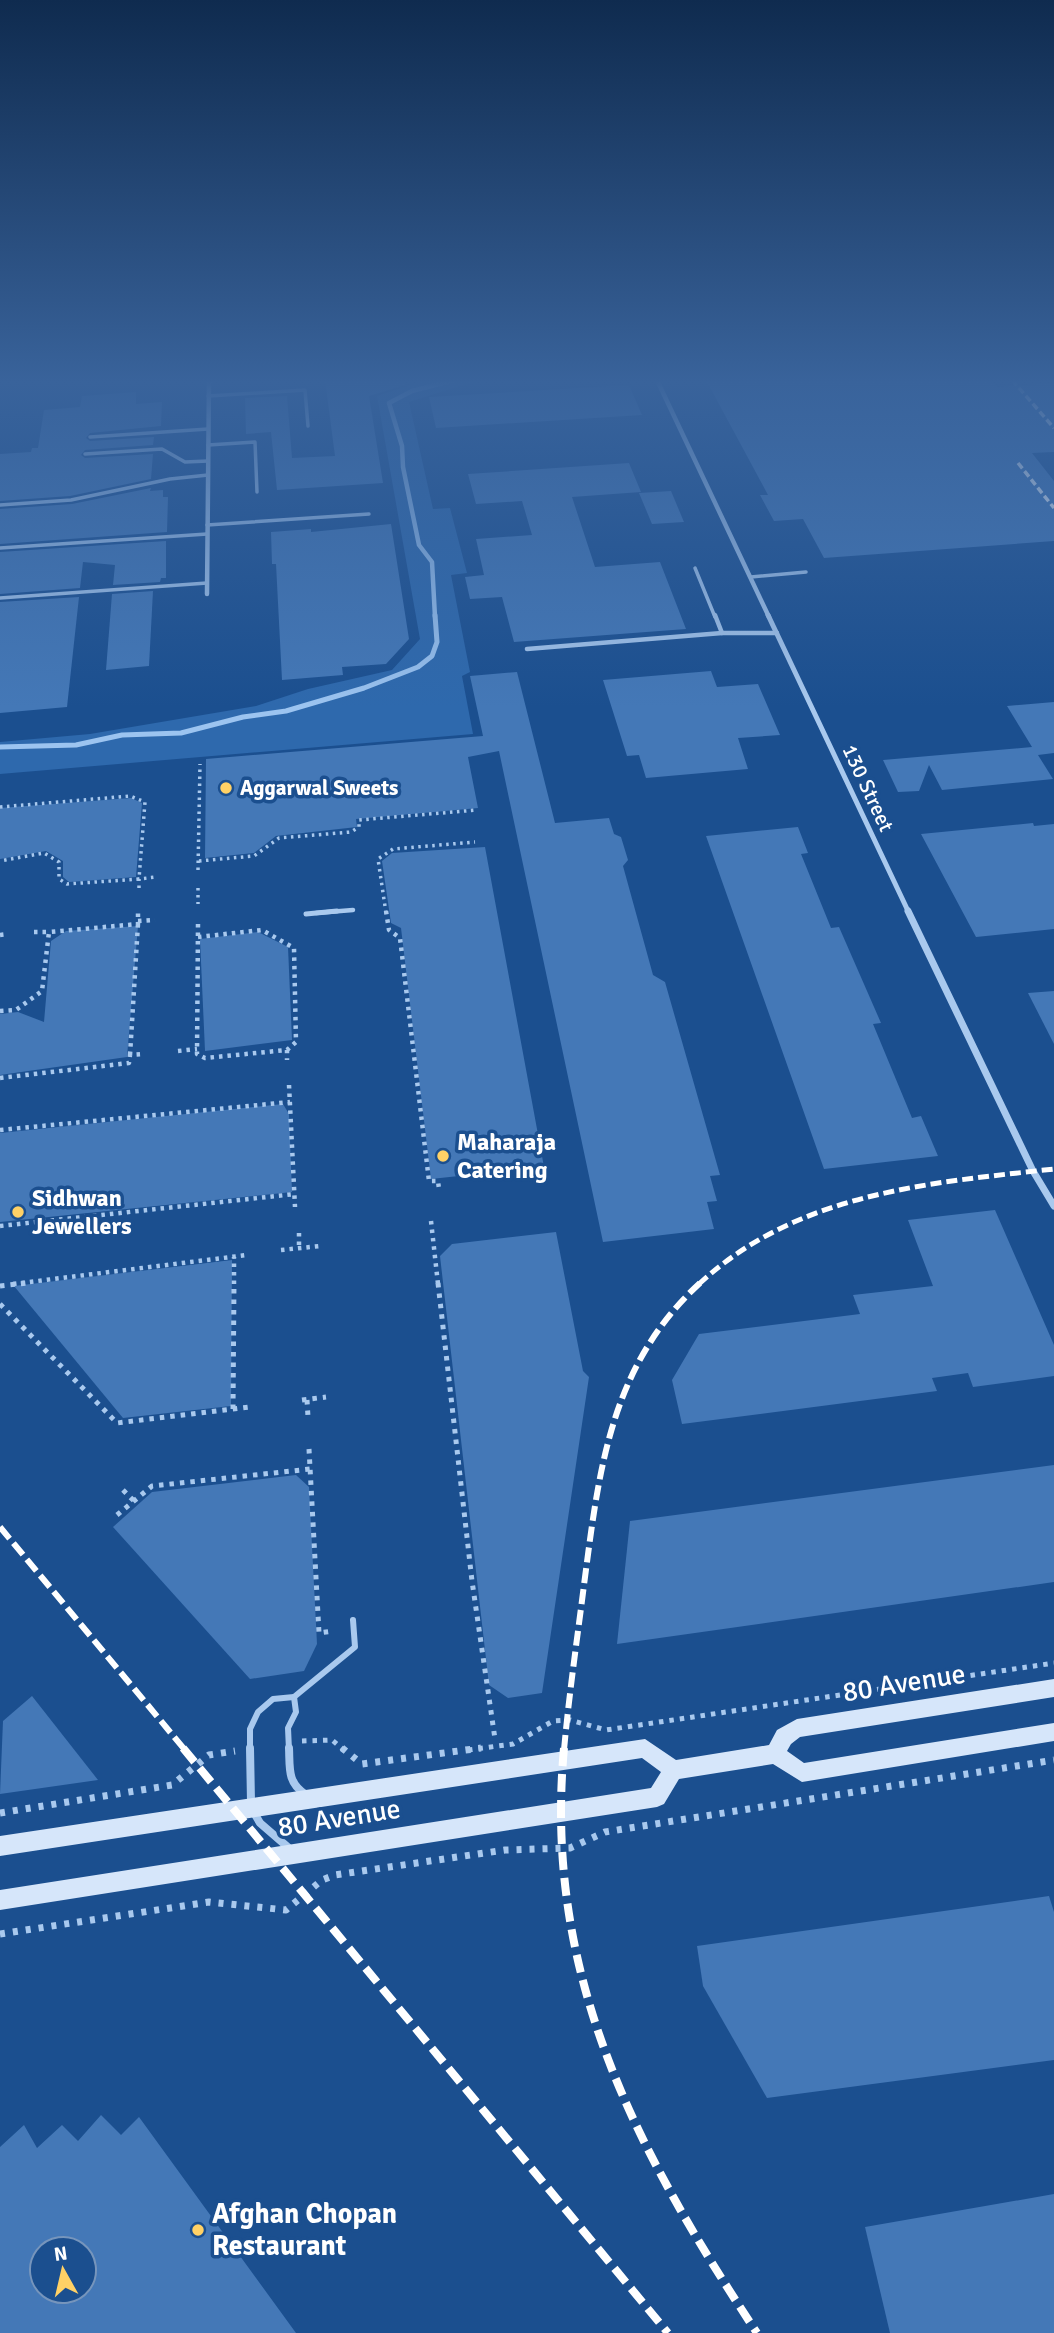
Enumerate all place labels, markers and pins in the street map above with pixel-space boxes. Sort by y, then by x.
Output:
place label: Aggarwal Sweets [240,775,398,801]
marker: Aggarwal Sweets [218,780,234,796]
place label: Maharaja Catering [457,1127,556,1185]
marker: Maharaja Catering [435,1148,451,1164]
place label: Sidhwan Jewellers [32,1183,132,1241]
marker: Sidhwan Jewellers [10,1204,26,1220]
place label: Afghan Chopan Restaurant [212,2197,397,2263]
marker: Afghan Chopan Restaurant [190,2222,206,2238]

